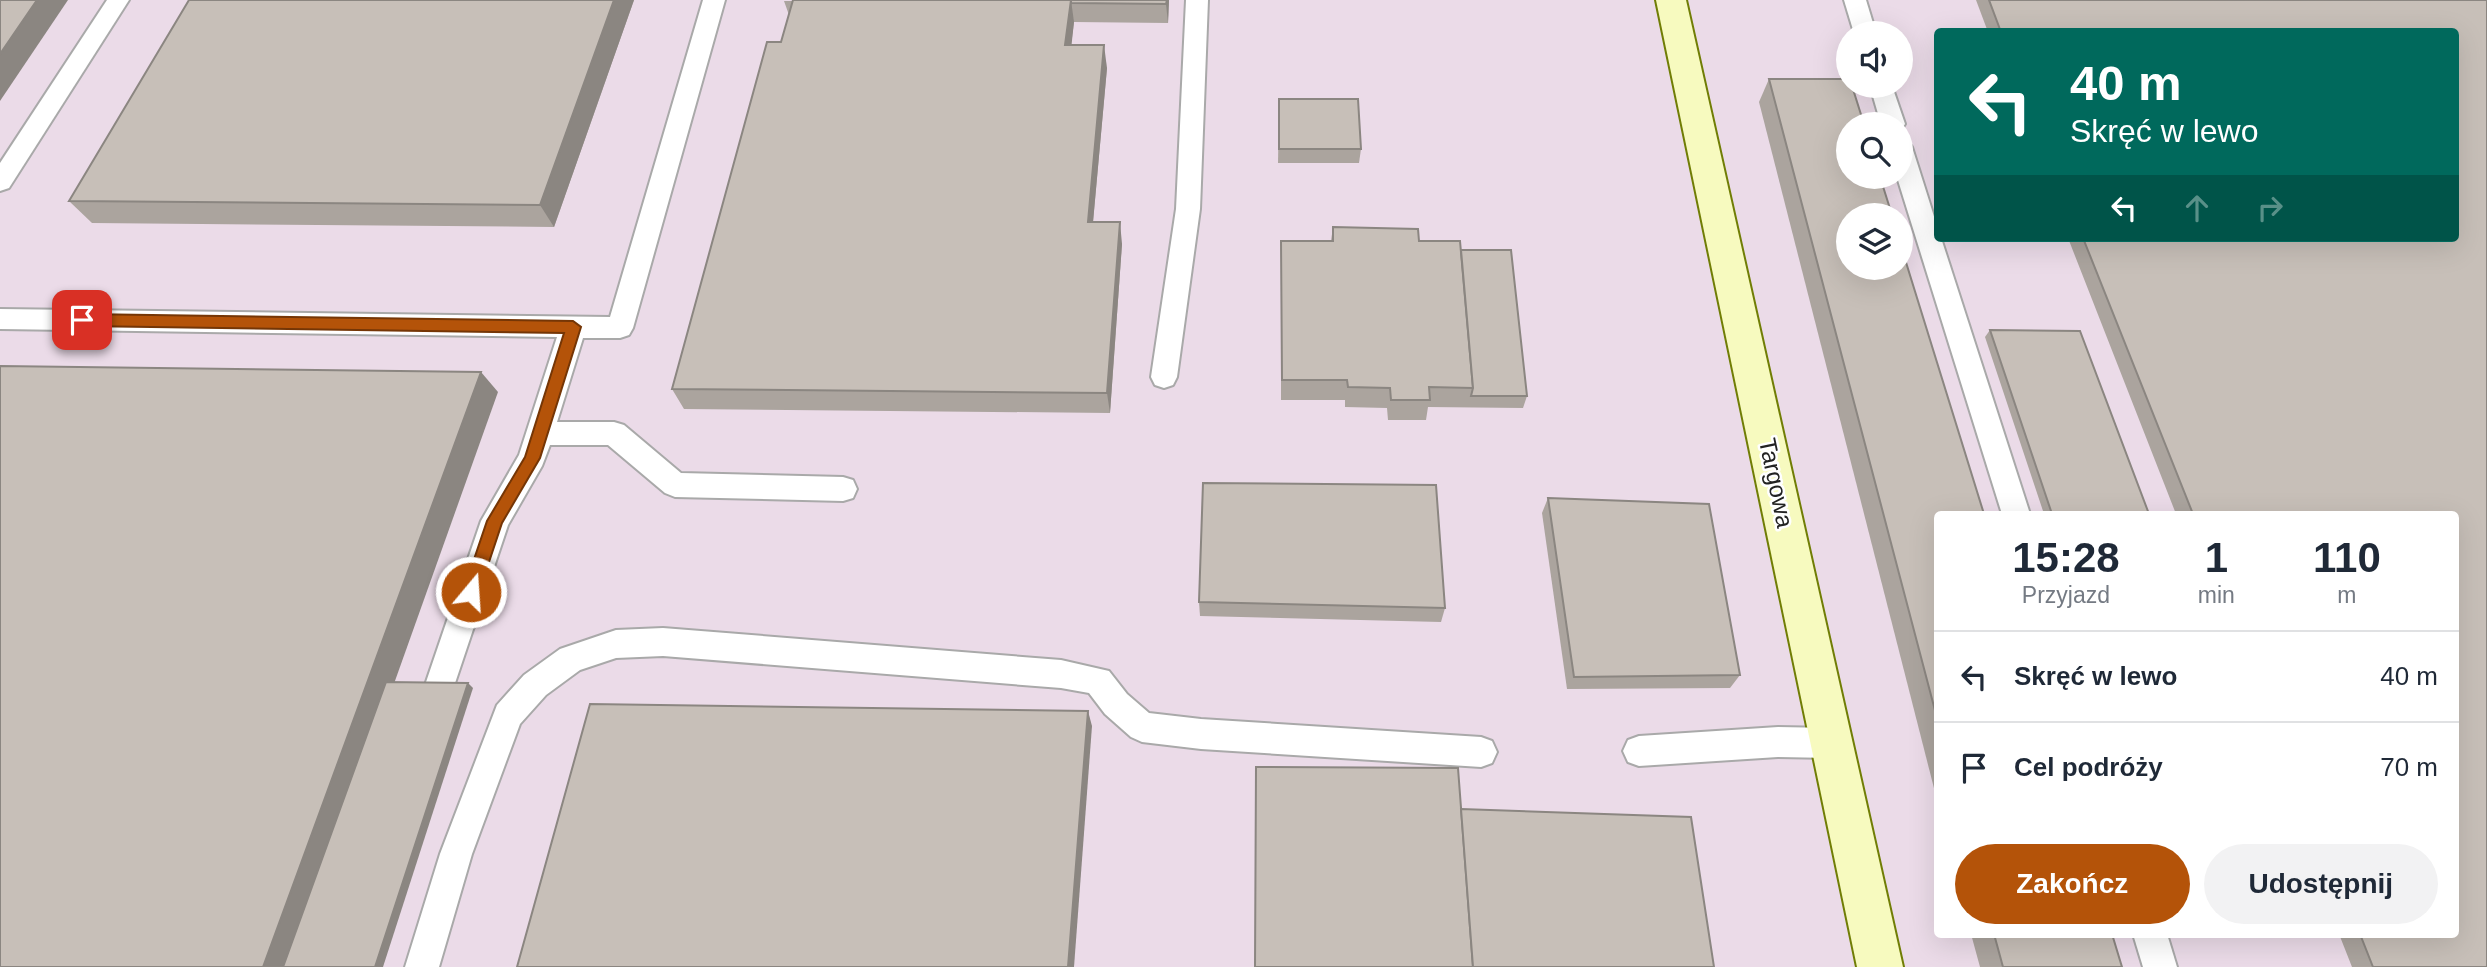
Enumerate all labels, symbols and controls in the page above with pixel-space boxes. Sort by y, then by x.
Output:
map controls [1836,21,1913,280]
button: sound [1836,21,1913,98]
icon: left [1955,56,2046,147]
text: 40 m [2070,56,2182,110]
button: search [1836,112,1913,189]
text: Skręć w lewo [2070,113,2259,149]
icon: left [2105,189,2143,227]
icon: ahead [2178,189,2216,227]
icon: right [2251,189,2289,227]
button: layers [1836,203,1913,280]
pin [52,290,112,350]
icon: arrive [63,301,101,339]
street label: Targowa [1754,436,1799,531]
text: 15:28 [2012,534,2120,581]
text: 1 [2205,534,2228,581]
text: 110 [2313,534,2381,581]
position arrow [434,555,508,629]
text: Przyjazd [2022,582,2110,608]
text: min [2198,582,2235,608]
text: m [2337,582,2357,608]
icon: left [1955,658,1993,696]
text: Skręć w lewo [2014,661,2177,691]
text: 40 m [2380,661,2438,691]
icon: arrive [1955,749,1993,787]
text: Cel podróży [2014,752,2163,782]
text: 70 m [2380,752,2438,782]
button: Zakończ [1955,844,2190,924]
button: Udostępnij [2204,844,2438,924]

